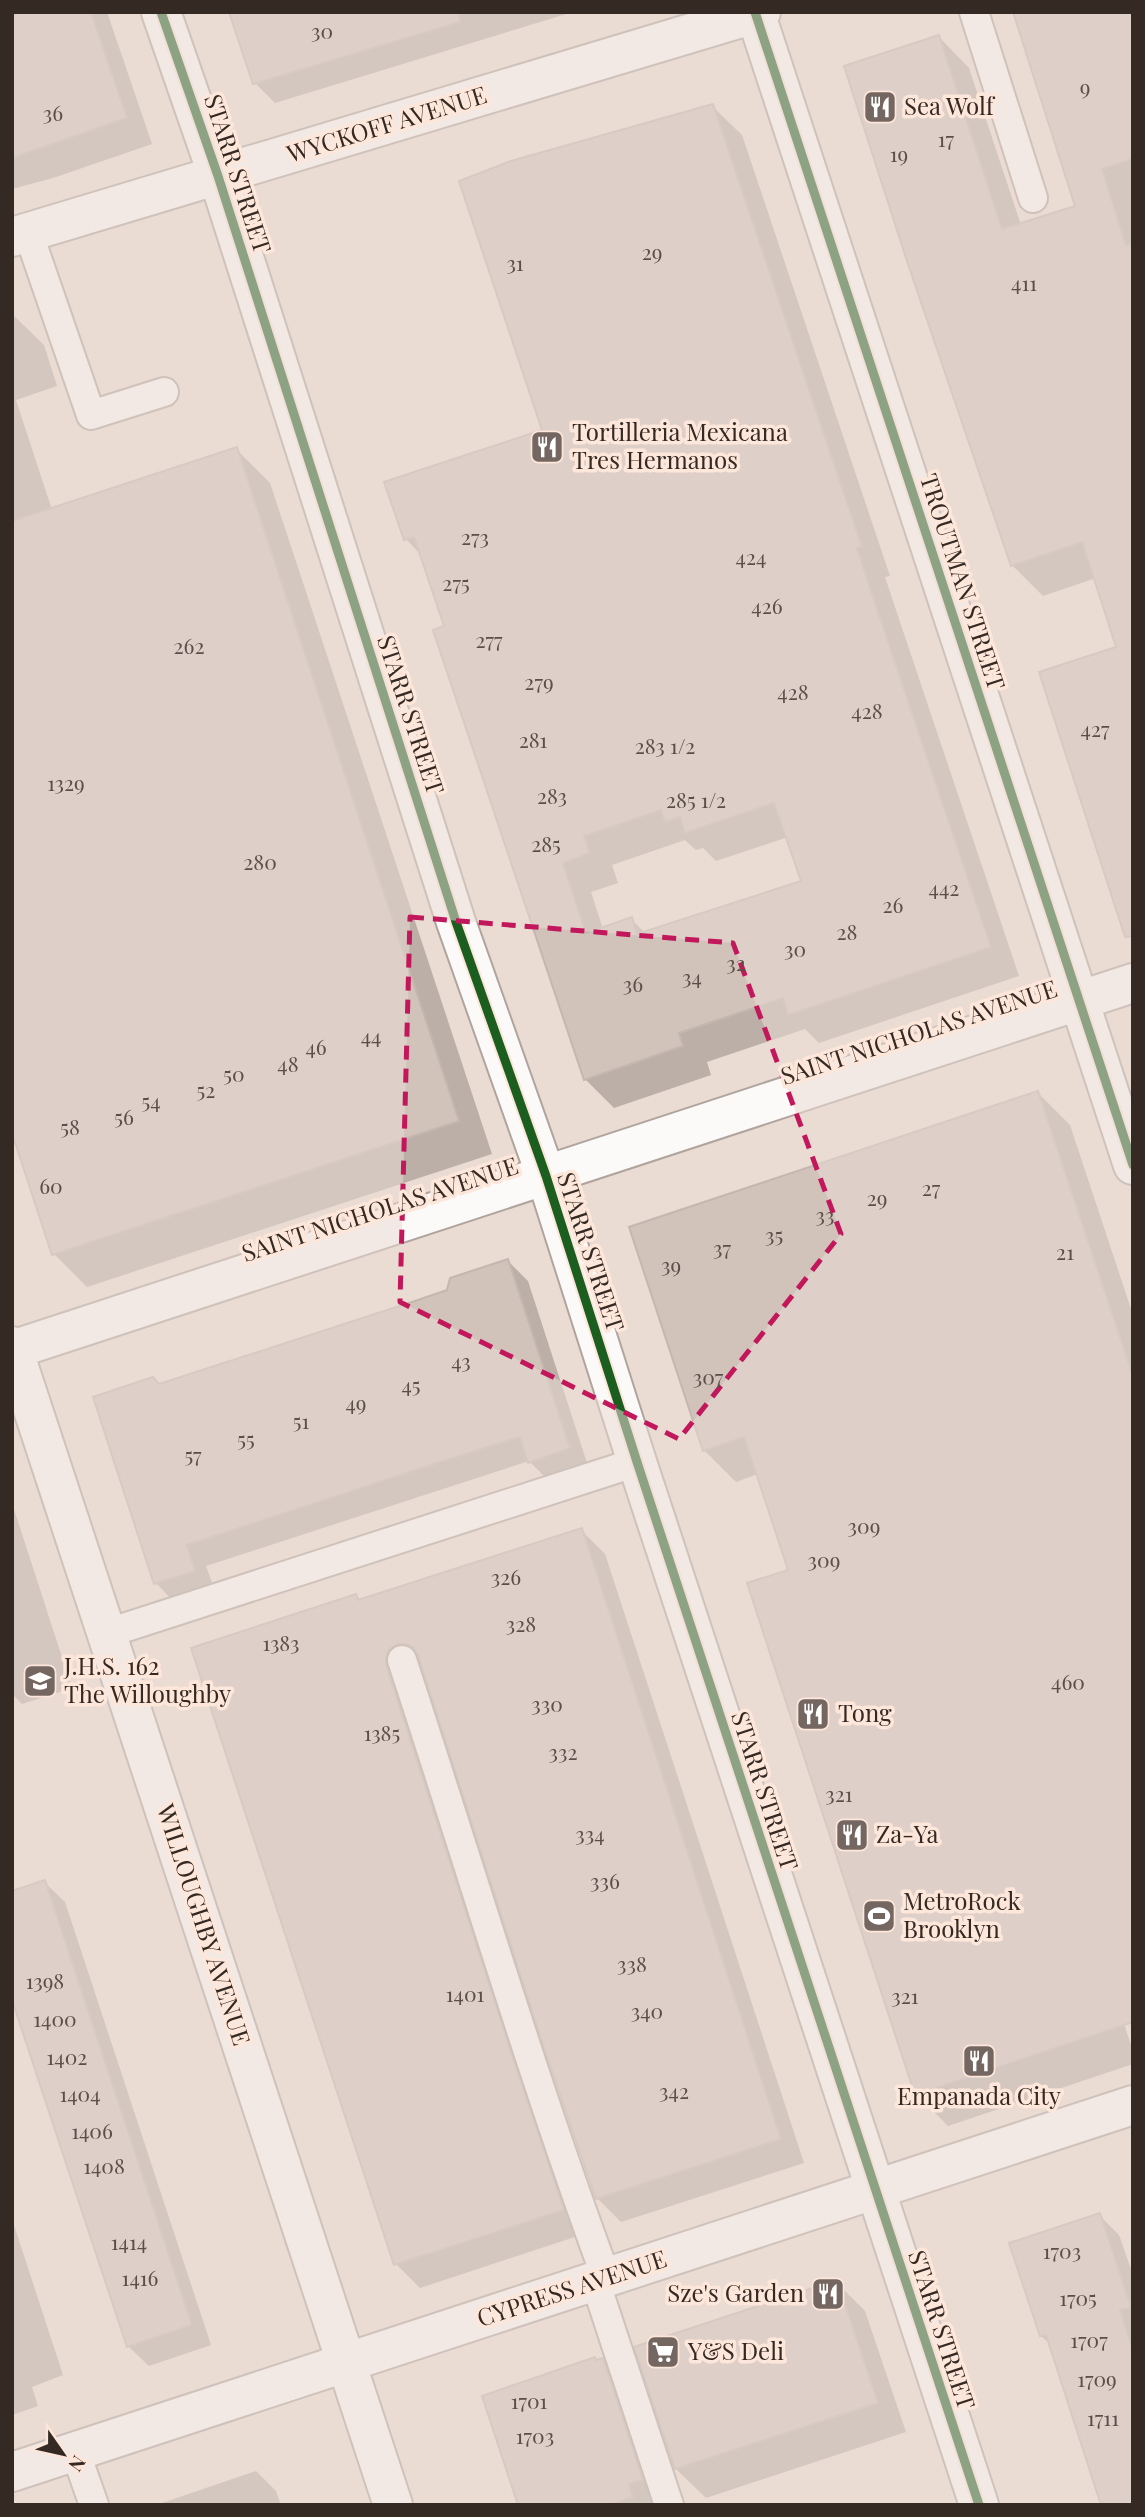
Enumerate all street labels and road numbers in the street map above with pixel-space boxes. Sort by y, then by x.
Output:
street label: WYCKOFF AVENUE [282,77,490,169]
street label: STARR STREET [198,90,280,257]
street label: TROUTMAN STREET [914,469,1014,694]
street label: STARR STREET [371,631,453,798]
street label: SAINT NICHOLAS AVENUE [776,971,1061,1091]
street label: SAINT NICHOLAS AVENUE [237,1148,522,1268]
street label: STARR STREET [551,1168,633,1335]
street label: STARR STREET [725,1707,807,1874]
street label: WILLOUGHBY AVENUE [150,1799,259,2049]
street label: CYPRESS AVENUE [472,2241,670,2333]
street label: STARR STREET [902,2246,984,2413]

